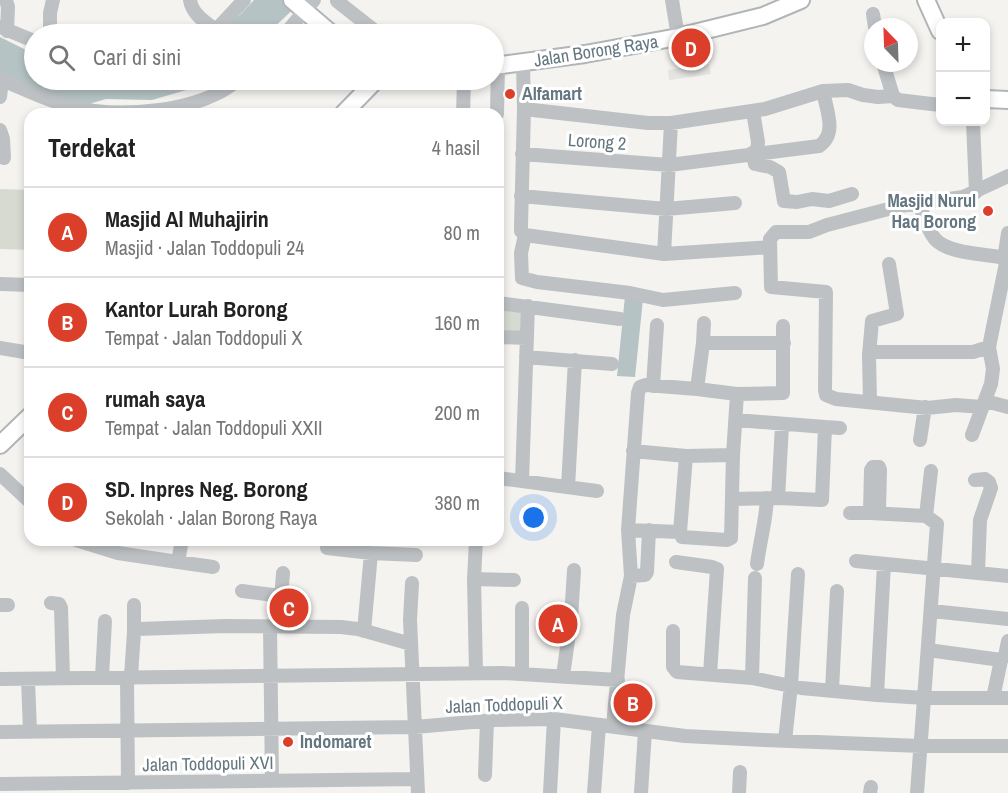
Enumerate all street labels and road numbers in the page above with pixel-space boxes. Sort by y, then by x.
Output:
street label: Jalan Borong Raya [532,28,660,73]
street label: Lorong 2 [567,127,627,156]
street label: Jalan Toddopuli X [445,690,563,719]
street label: Jalan Toddopuli XVI [142,750,274,777]

